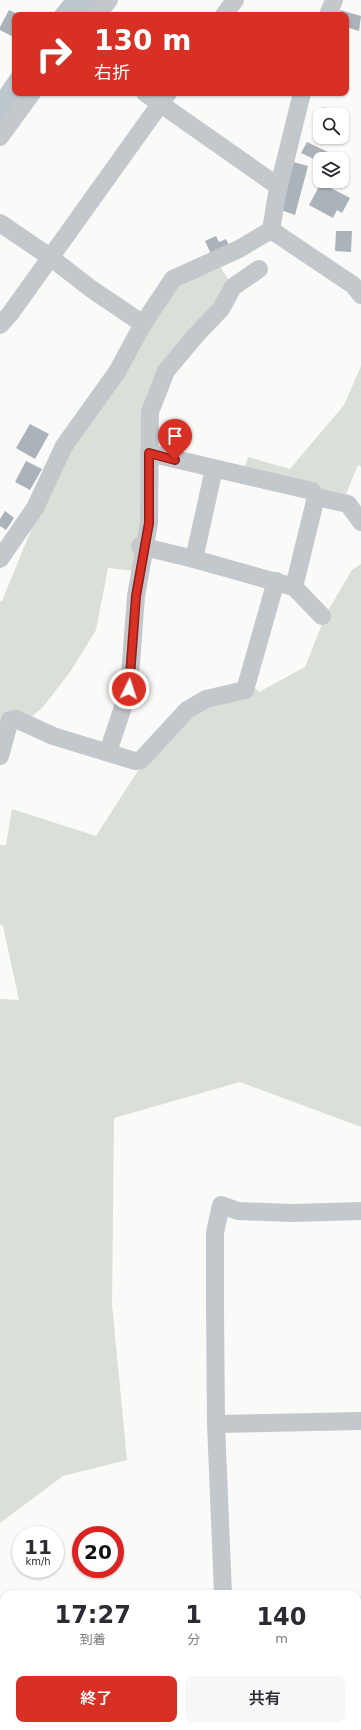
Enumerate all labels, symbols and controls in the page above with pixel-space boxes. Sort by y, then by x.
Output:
text: 130 m [94,24,191,57]
icon: right [28,28,80,80]
text: 右折 [94,62,130,83]
map controls [313,108,349,188]
button: search [313,108,349,144]
button: layers [313,152,349,188]
pin [158,419,192,460]
icon: arrive [164,425,186,447]
position arrow [108,668,150,710]
speed limit sign: 20 [72,1526,124,1578]
text: 11 [24,1535,52,1559]
text: km/h [25,1556,51,1567]
text: 17:27 [54,1601,131,1629]
text: 1 [185,1601,202,1629]
text: 140 [256,1603,307,1631]
text: m [275,1631,288,1646]
text: 到着 [80,1632,106,1647]
text: 分 [187,1632,200,1647]
button: 終了 [16,1676,177,1722]
button: 共有 [185,1676,345,1722]

